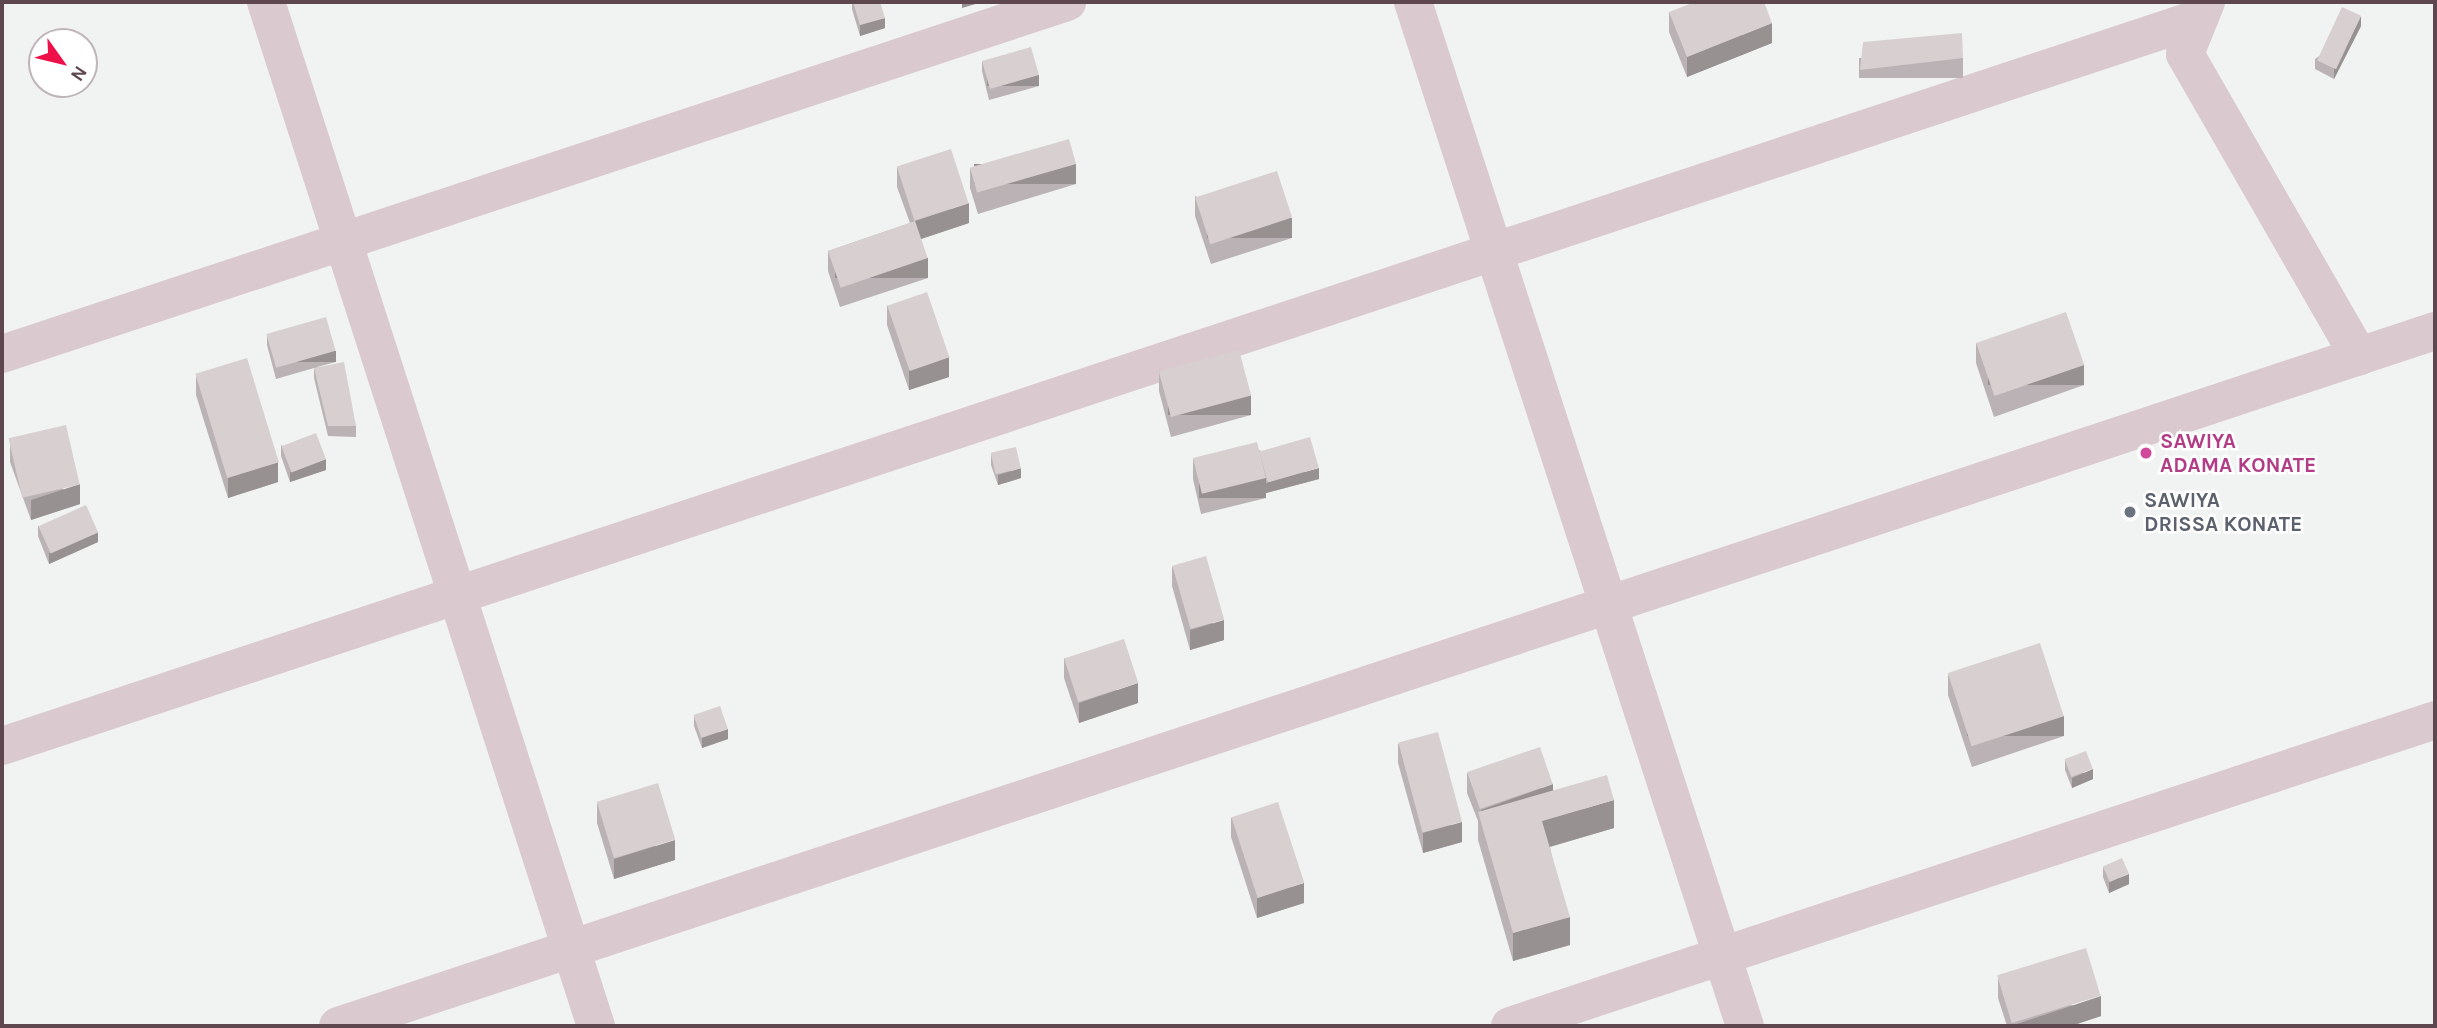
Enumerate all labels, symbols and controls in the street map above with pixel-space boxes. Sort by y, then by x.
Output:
north arrow [28,28,98,98]
text: N [66,62,92,85]
place label: SAWIYA ADAMA KONATE [2160,428,2316,478]
marker: SAWIYA ADAMA KONATE [2138,445,2154,461]
place label: SAWIYA DRISSA KONATE [2144,487,2302,537]
marker: SAWIYA DRISSA KONATE [2122,504,2138,520]

